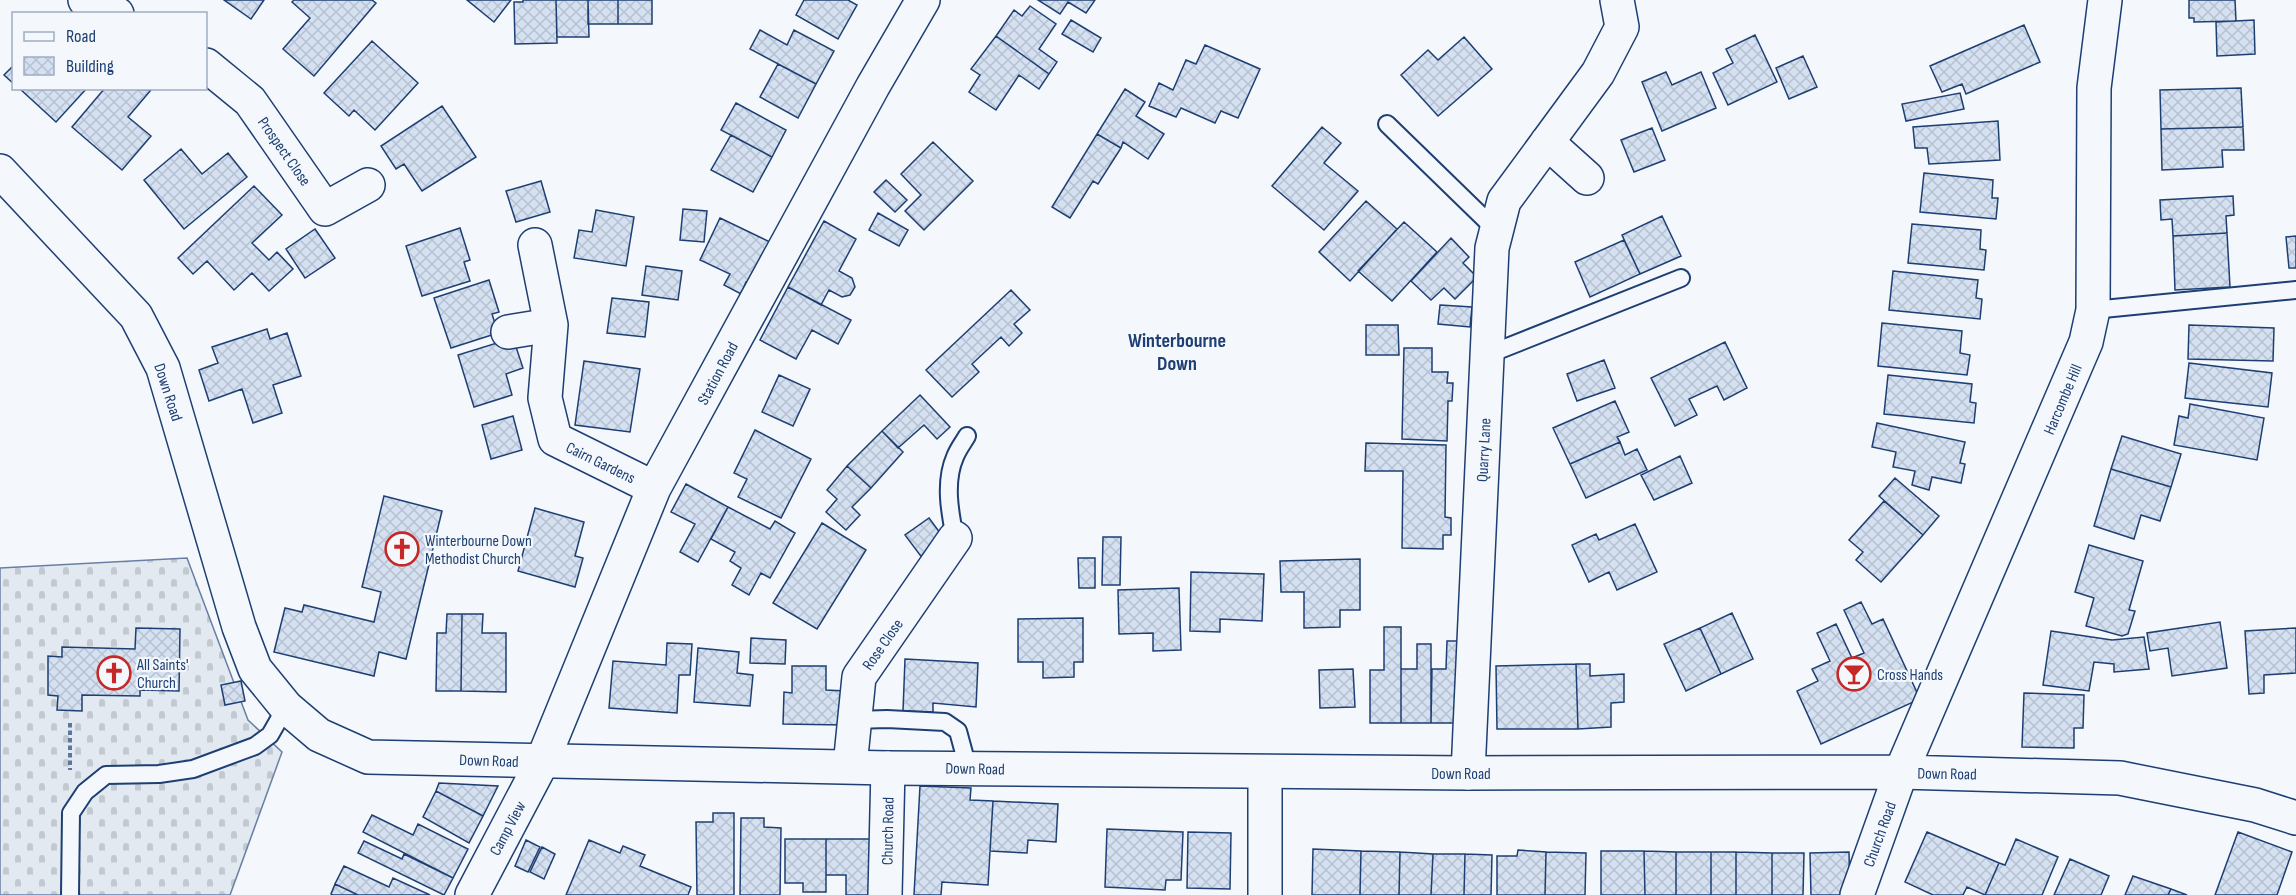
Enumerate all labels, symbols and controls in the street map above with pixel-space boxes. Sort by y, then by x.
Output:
legend [12,12,207,90]
text: Road [66,26,96,47]
text: Building [66,56,114,77]
street label: Prospect Close [253,114,314,190]
district label: Winterbourne Down [1128,329,1226,376]
street label: Station Road [694,339,743,408]
street label: Down Road [149,361,186,424]
street label: Harcombe Hill [2040,362,2087,438]
street label: Quarry Lane [1473,418,1496,483]
street label: Cairn Gardens [563,438,638,488]
church icon: Winterbourne Down Methodist Church [384,531,420,567]
place label: Winterbourne Down Methodist Church [425,532,532,569]
street label: Rose Close [859,616,908,674]
church icon: All Saints' Church [96,655,132,691]
place label: All Saints' Church [136,656,189,693]
bar icon: Cross Hands [1836,656,1872,692]
place label: Cross Hands [1877,666,1943,685]
street label: Down Road [459,751,519,772]
street label: Down Road [945,759,1005,780]
street label: Down Road [1917,764,1977,785]
street label: Down Road [1431,765,1491,784]
street label: Church Road [878,797,899,865]
street label: Camp View [486,798,530,859]
street label: Church Road [1860,799,1901,870]

